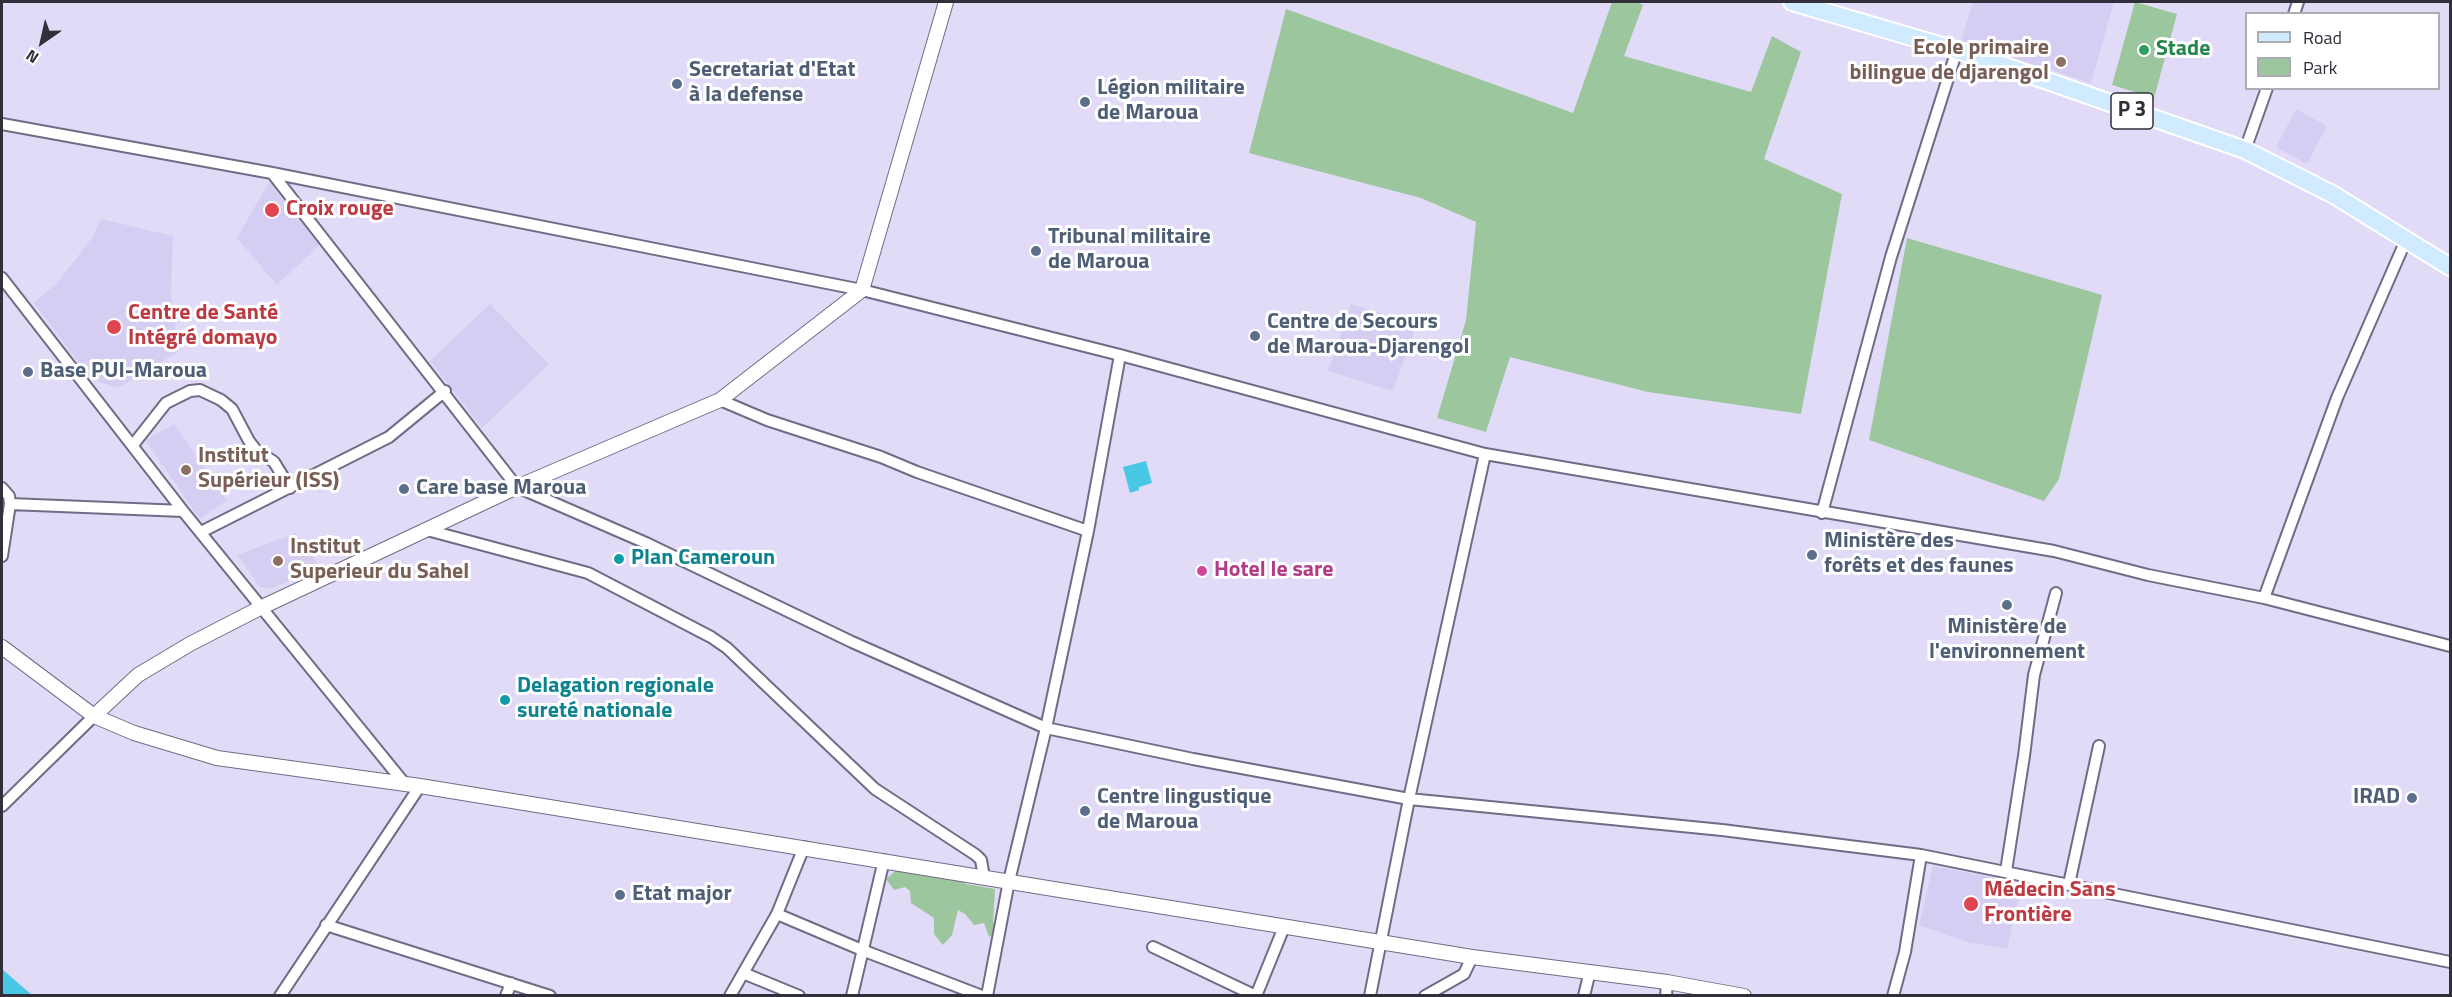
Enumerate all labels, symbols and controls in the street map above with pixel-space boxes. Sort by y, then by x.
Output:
north arrow [12,12,72,72]
legend [2245,12,2440,90]
text: Road [2303,24,2342,51]
place label: Ecole primaire bilingue de djarengol [1849,36,2049,88]
place label: Stade [2156,37,2210,63]
marker: Stade [2137,43,2151,57]
text: N [21,44,43,70]
text: Park [2303,54,2337,81]
marker: Ecole primaire bilingue de djarengol [2054,55,2068,69]
place label: Secretariat d'Etat à la defense [689,58,855,110]
place label: Légion militaire de Maroua [1097,76,1245,128]
marker: Secretariat d'Etat à la defense [670,77,684,91]
road number: P 3 [2111,93,2153,129]
marker: Légion militaire de Maroua [1078,95,1092,109]
place label: Croix rouge [286,197,394,223]
marker: Croix rouge [263,201,281,219]
place label: Tribunal militaire de Maroua [1048,225,1211,276]
marker: Tribunal militaire de Maroua [1029,244,1043,258]
place label: Centre de Santé Intégré domayo [128,301,278,352]
place label: Centre de Secours de Maroua-Djarengol [1267,310,1469,362]
marker: Centre de Santé Intégré domayo [105,318,123,336]
marker: Centre de Secours de Maroua-Djarengol [1248,329,1262,343]
place label: Base PUI-Maroua [40,359,207,385]
marker: Base PUI-Maroua [21,365,35,379]
place label: Institut Supérieur (ISS) [198,444,339,496]
marker: Institut Supérieur (ISS) [179,463,193,477]
place label: Care base Maroua [416,476,586,502]
marker: Care base Maroua [397,482,411,496]
place label: Ministère des forêts et des faunes [1824,529,2014,580]
place label: Institut Superieur du Sahel [290,535,469,586]
place label: Plan Cameroun [631,546,775,572]
marker: Ministère des forêts et des faunes [1805,548,1819,562]
marker: Plan Cameroun [612,552,626,566]
marker: Institut Superieur du Sahel [271,554,285,568]
place label: Hotel le sare [1214,558,1334,584]
marker: Hotel le sare [1195,564,1209,578]
marker: Ministère de l'environnement [2000,598,2014,612]
place label: Ministère de l'environnement [1929,615,2085,666]
place label: Delagation regionale sureté nationale [517,674,714,726]
marker: Delagation regionale sureté nationale [498,693,512,707]
place label: Centre lingustique de Maroua [1097,785,1272,836]
place label: IRAD [2353,785,2400,811]
marker: IRAD [2405,791,2419,805]
marker: Centre lingustique de Maroua [1078,804,1092,818]
place label: Médecin Sans Frontière [1984,878,2116,930]
place label: Etat major [632,882,732,908]
marker: Etat major [613,888,627,902]
marker: Médecin Sans Frontière [1962,895,1980,913]

